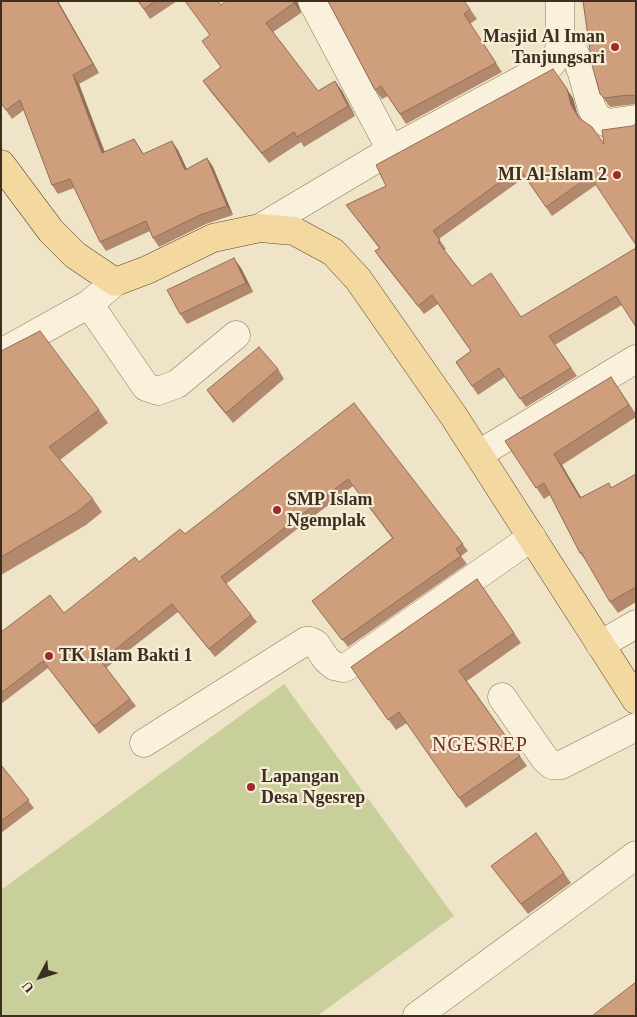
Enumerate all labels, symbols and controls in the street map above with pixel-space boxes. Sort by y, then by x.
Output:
place label: Masjid Al Iman Tanjungsari [483,26,605,68]
marker: Masjid Al Iman Tanjungsari [609,41,621,53]
place label: MI Al-Islam 2 [498,164,607,186]
marker: MI Al-Islam 2 [611,169,623,181]
place label: SMP Islam Ngemplak [287,489,372,532]
marker: SMP Islam Ngemplak [271,504,283,516]
place label: TK Islam Bakti 1 [59,645,193,667]
marker: TK Islam Bakti 1 [43,650,55,662]
district label: NGESREP [431,734,529,758]
place label: Lapangan Desa Ngesrep [261,766,365,809]
marker: Lapangan Desa Ngesrep [245,781,257,793]
north arrow [15,952,65,1002]
text: U [19,978,37,996]

